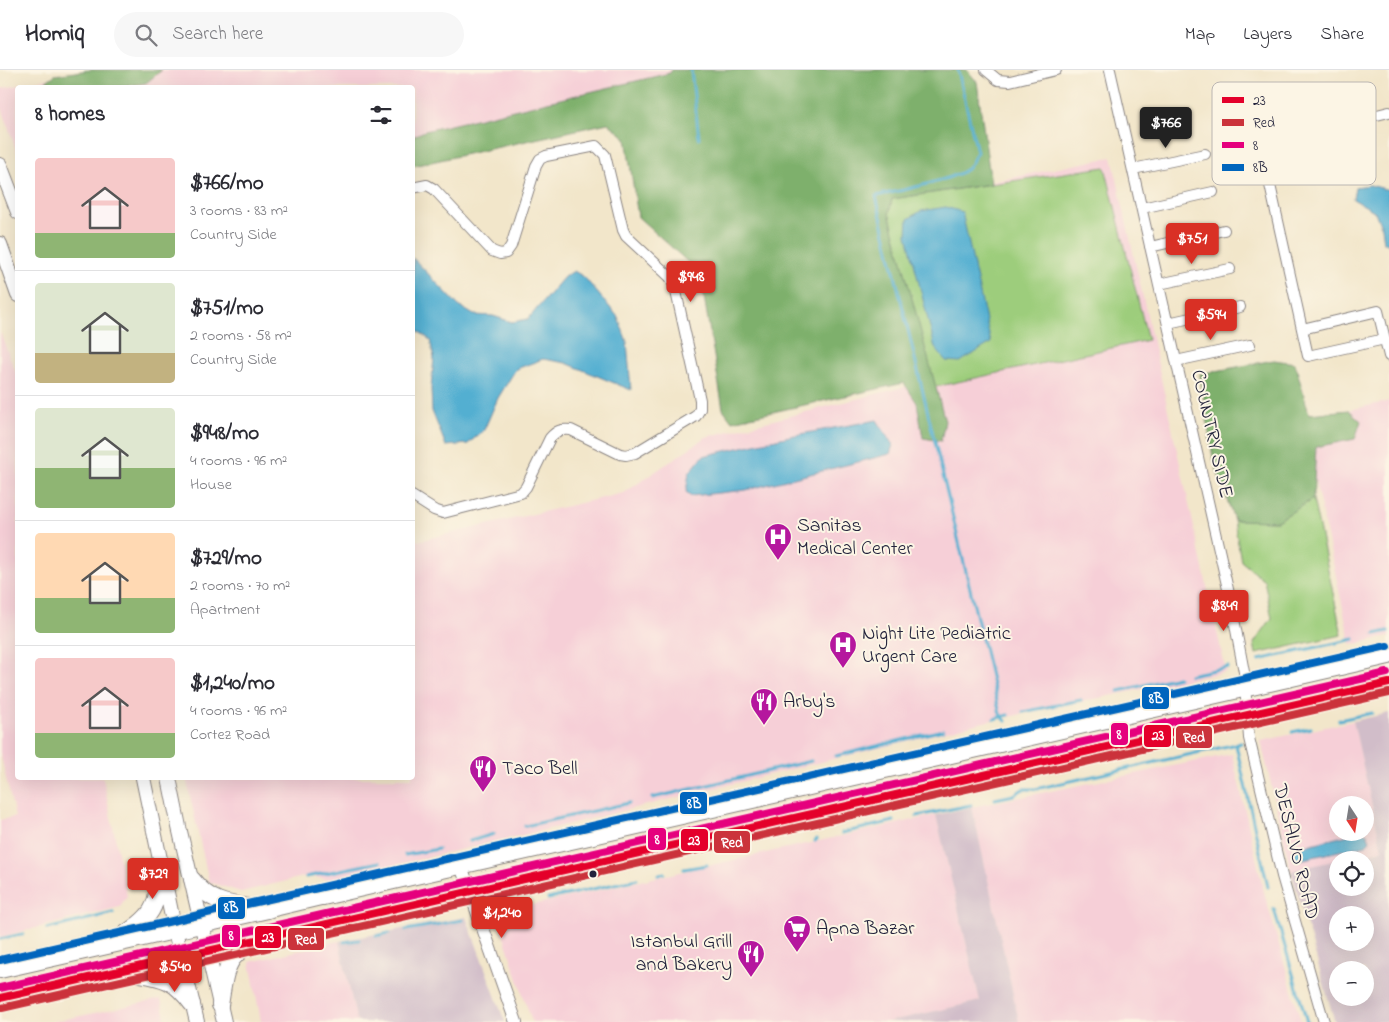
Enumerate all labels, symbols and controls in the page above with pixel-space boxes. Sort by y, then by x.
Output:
search box [114,12,464,57]
text: Homiq [25,17,84,52]
icon: search [132,21,160,49]
text: Search here [172,21,263,48]
text: Map [1185,22,1215,48]
text: Layers [1243,22,1293,48]
text: Share [1321,22,1364,48]
legend [1212,82,1376,185]
text: 23 [1253,91,1266,112]
text: 8 homes [35,100,105,130]
icon: filters [367,101,395,129]
pin: $766 [1136,106,1196,149]
text: $766 [1151,111,1181,135]
text: Red [1253,113,1275,134]
text: 8 [1253,136,1258,157]
text: 8B [1253,158,1268,179]
text: $766/mo [190,169,264,199]
icon: home [75,178,135,238]
text: 3 rooms · 83 m² [190,199,288,223]
pin: $751 [1162,222,1222,265]
text: Country Side [190,223,277,247]
text: $751 [1177,227,1207,251]
pin: $948 [661,260,721,303]
text: $948 [677,265,705,289]
text: $751/mo [190,294,264,324]
pin: $594 [1181,298,1241,341]
icon: home [75,303,135,363]
text: $594 [1196,303,1226,327]
text: 2 rooms · 58 m² [190,324,292,348]
text: Country Side [190,348,277,372]
street label: COUNTRY SIDE [1182,367,1240,501]
text: $948/mo [190,419,259,449]
icon: home [75,428,135,488]
text: 4 rooms · 96 m² [190,449,287,473]
text: House [190,473,232,497]
place label: Sanitas Medical Center [797,512,913,564]
hospital icon: Sanitas Medical Center [763,522,793,561]
text: $729/mo [190,544,262,574]
icon: home [75,553,135,613]
text: 2 rooms · 70 m² [190,574,290,598]
pin: $849 [1194,590,1254,632]
text: $849 [1210,594,1238,618]
text: Apartment [190,598,260,622]
place label: Night Lite Pediatric Urgent Care [862,620,1011,673]
hospital icon: Night Lite Pediatric Urgent Care [828,630,858,669]
text: $1,240/mo [190,669,275,699]
icon: home [75,678,135,738]
line badge: 8B [1141,686,1170,710]
restaurant icon: Arby's [749,687,779,726]
place label: Arby's [783,688,835,717]
text: 8B [1148,689,1164,710]
text: 4 rooms · 96 m² [190,699,287,723]
line badge: 8 [1110,722,1129,746]
text: Cortez Road [190,723,270,747]
line badge: 23 [1143,724,1172,748]
text: 8 [1115,725,1122,746]
line badge: Red [1175,725,1213,749]
text: 23 [1151,726,1165,747]
text: Red [1182,728,1205,749]
restaurant icon: Taco Bell [468,754,498,793]
place label: Taco Bell [502,755,578,784]
street label: DESALVO ROAD [1264,780,1326,923]
line badge: 8B [679,791,708,815]
text: 8B [686,794,702,815]
north arrow [1329,796,1374,841]
map controls [1329,796,1374,1006]
line badge: 8 [647,827,667,851]
line badge: 23 [680,828,709,852]
text: 8 [653,830,660,851]
line badge: Red [713,830,751,854]
text: 23 [687,831,701,852]
text: Red [720,833,743,854]
button: locate [1329,851,1374,896]
pin: $729 [123,858,183,900]
text: $729 [138,862,168,886]
unlabelled marker [588,869,598,879]
line badge: 8B [217,896,246,920]
pin: $1,240 [461,896,543,939]
text: 8B [223,898,239,919]
text: $1,240 [483,901,521,925]
button: + [1329,906,1374,951]
supermarket icon: Apna Bazar [782,914,812,953]
place label: Apna Bazar [816,915,915,944]
line badge: 8 [221,924,241,948]
line badge: 23 [254,925,282,949]
text: 8 [227,926,234,947]
line badge: Red [287,927,325,951]
text: 23 [261,928,275,949]
place label: Istanbul Grill and Bakery [630,928,732,980]
text: Red [294,930,317,951]
restaurant icon: Istanbul Grill and Bakery [736,939,766,978]
pin: $540 [145,950,205,993]
text: $540 [159,955,191,979]
button: − [1329,961,1374,1006]

